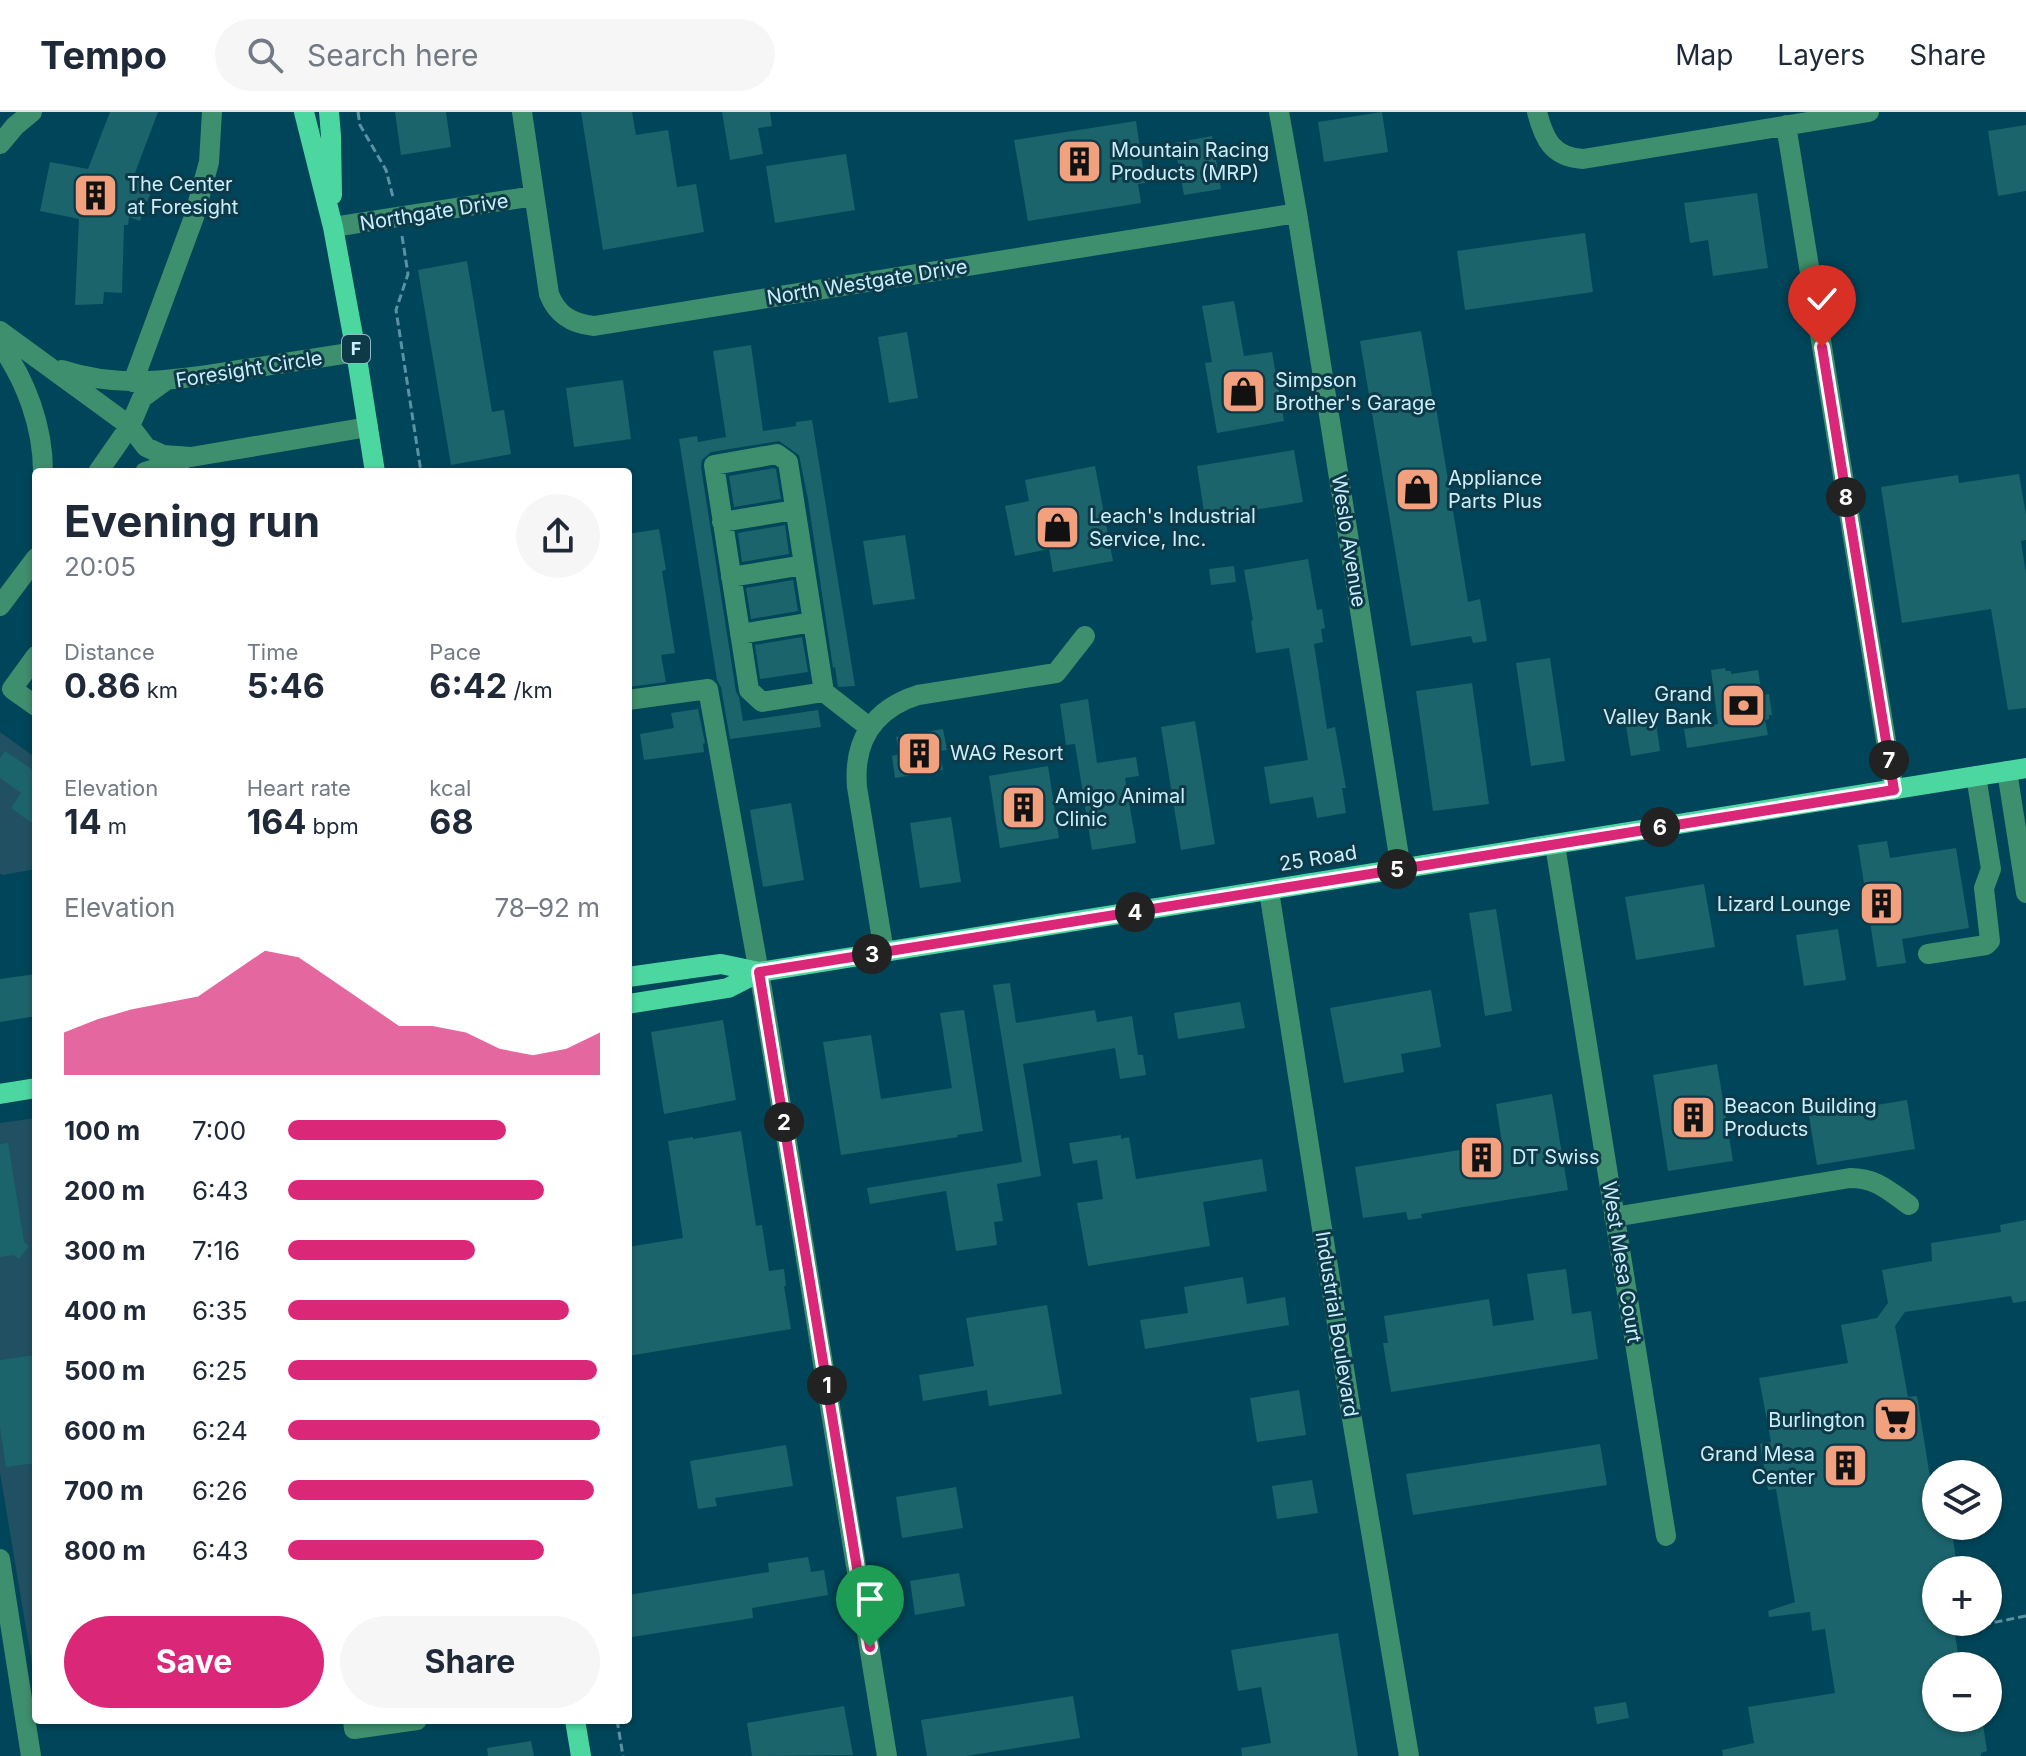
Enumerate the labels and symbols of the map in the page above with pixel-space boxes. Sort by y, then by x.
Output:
building icon: Mountain Racing Products (MRP) [1056,138,1104,186]
place label: Mountain Racing Products (MRP) [1111,138,1269,185]
building icon: The Center at Foresight [72,172,120,220]
place label: The Center at Foresight [127,172,239,219]
street label: Northgate Drive [358,188,510,236]
street label: North Westgate Drive [765,254,969,310]
pin [1788,265,1856,347]
road number: F [342,335,370,363]
street label: Foresight Circle [174,346,324,392]
shop icon: Simpson Brother's Garage [1220,368,1268,416]
place label: Simpson Brother's Garage [1275,368,1436,415]
shop icon: Appliance Parts Plus [1393,465,1441,513]
place label: Appliance Parts Plus [1448,466,1542,513]
street label: Weslo Avenue [1327,473,1371,609]
pin: 8 [1826,477,1866,517]
shop icon: Leach's Industrial Service, Inc. [1034,504,1082,552]
place label: Leach's Industrial Service, Inc. [1089,504,1256,551]
bank icon: Grand Valley Bank [1719,681,1767,729]
place label: Grand Valley Bank [1603,682,1712,729]
building icon: WAG Resort [895,729,943,777]
pin: 7 [1869,740,1909,780]
place label: WAG Resort [950,741,1064,765]
building icon: Amigo Animal Clinic [1000,783,1048,831]
place label: Amigo Animal Clinic [1055,784,1185,831]
pin: 6 [1640,807,1680,847]
street label: 25 Road [1277,840,1359,876]
pin: 5 [1377,849,1417,889]
building icon: Lizard Lounge [1858,880,1906,928]
pin: 4 [1115,892,1155,932]
place label: Lizard Lounge [1717,892,1851,916]
pin: 3 [852,934,892,974]
building icon: Beacon Building Products [1669,1094,1717,1142]
place label: Beacon Building Products [1724,1094,1877,1141]
pin: 2 [764,1102,804,1142]
building icon: DT Swiss [1457,1133,1505,1181]
place label: DT Swiss [1512,1145,1600,1169]
street label: West Mesa Court [1597,1180,1647,1345]
street label: Industrial Boulevard [1310,1229,1364,1419]
pin: 1 [807,1365,847,1405]
supermarket icon: Burlington [1872,1396,1920,1444]
place label: Burlington [1768,1408,1865,1432]
place label: Grand Mesa Center [1700,1442,1815,1489]
building icon: Grand Mesa Center [1822,1442,1870,1490]
pin [836,1565,904,1647]

